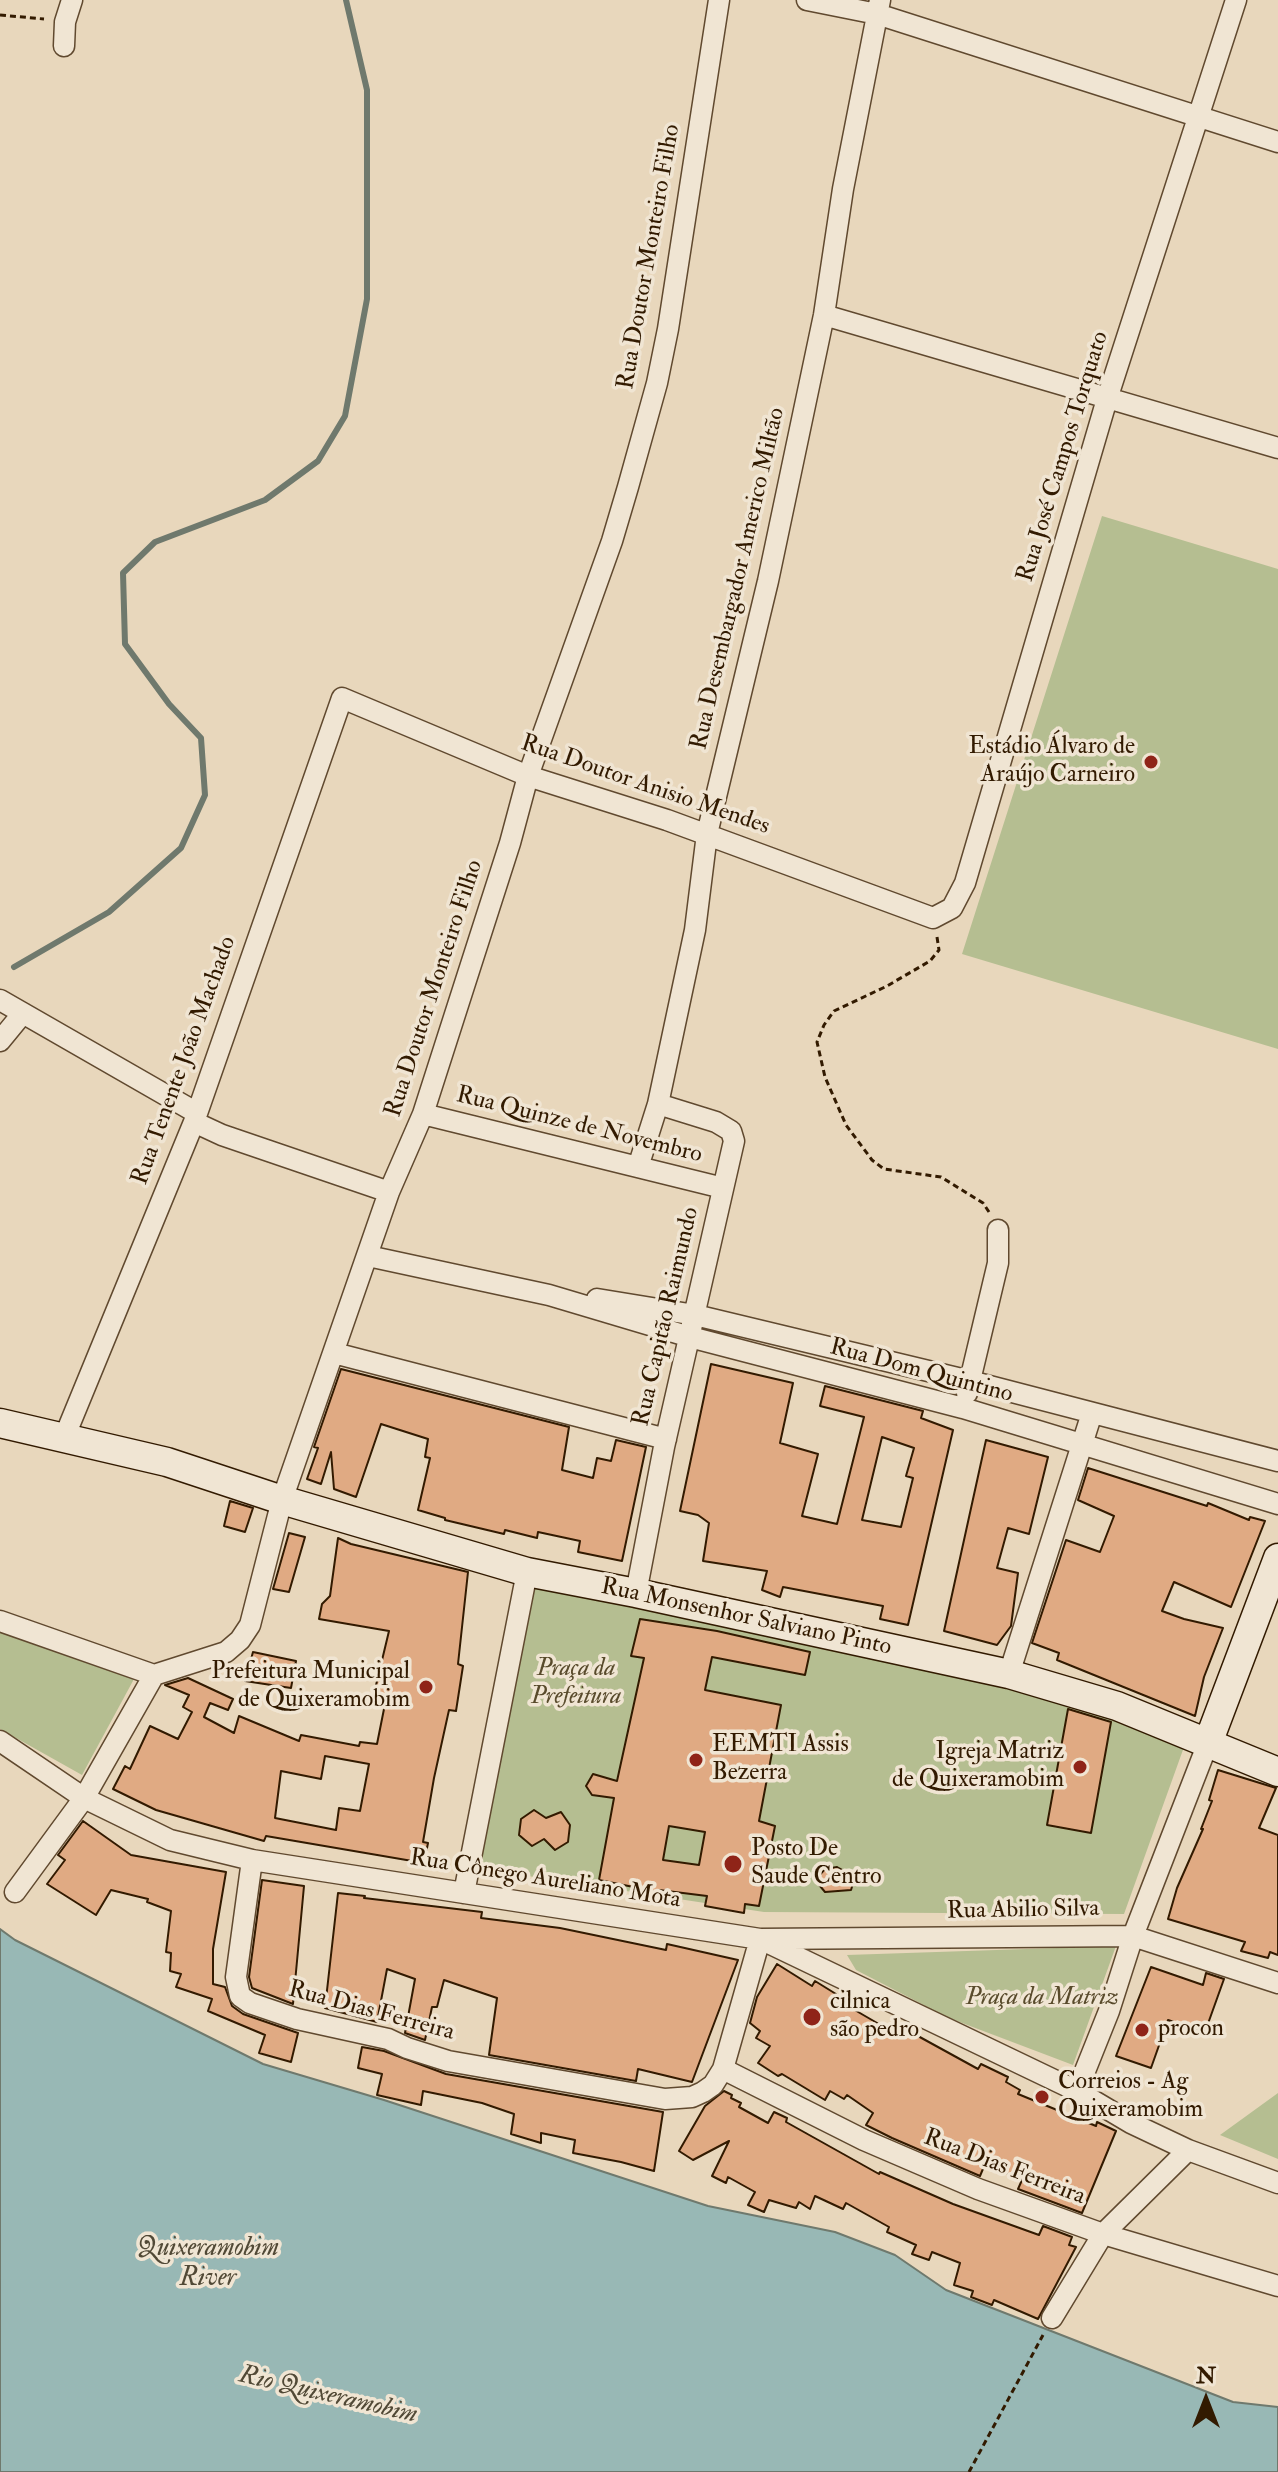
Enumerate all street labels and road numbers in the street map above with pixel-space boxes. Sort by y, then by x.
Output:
street label: Rua Doutor Monteiro Filho [612,122,688,392]
street label: Rua José Campos Torquato [1012,328,1116,586]
street label: Rua Desembargador Americo Miltão [686,405,792,753]
street label: Rua Doutor Anisio Mendes [517,730,773,842]
street label: Rua Doutor Monteiro Filho [380,857,490,1121]
street label: Rua Tenente João Machado [127,933,243,1189]
street label: Rua Quinze de Novembro [453,1082,705,1170]
street label: Rua Capitão Raimundo [628,1205,706,1429]
street label: Rua Dom Quintino [826,1334,1016,1410]
street label: Rua Monsenhor Salviano Pinto [598,1573,894,1663]
street label: Rua Cônego Aureliano Mota [407,1844,683,1916]
street label: Rua Abilio Silva [947,1895,1099,1927]
street label: Rua Dias Ferreira [285,1976,457,2048]
street label: Rua Dias Ferreira [919,2124,1089,2212]

